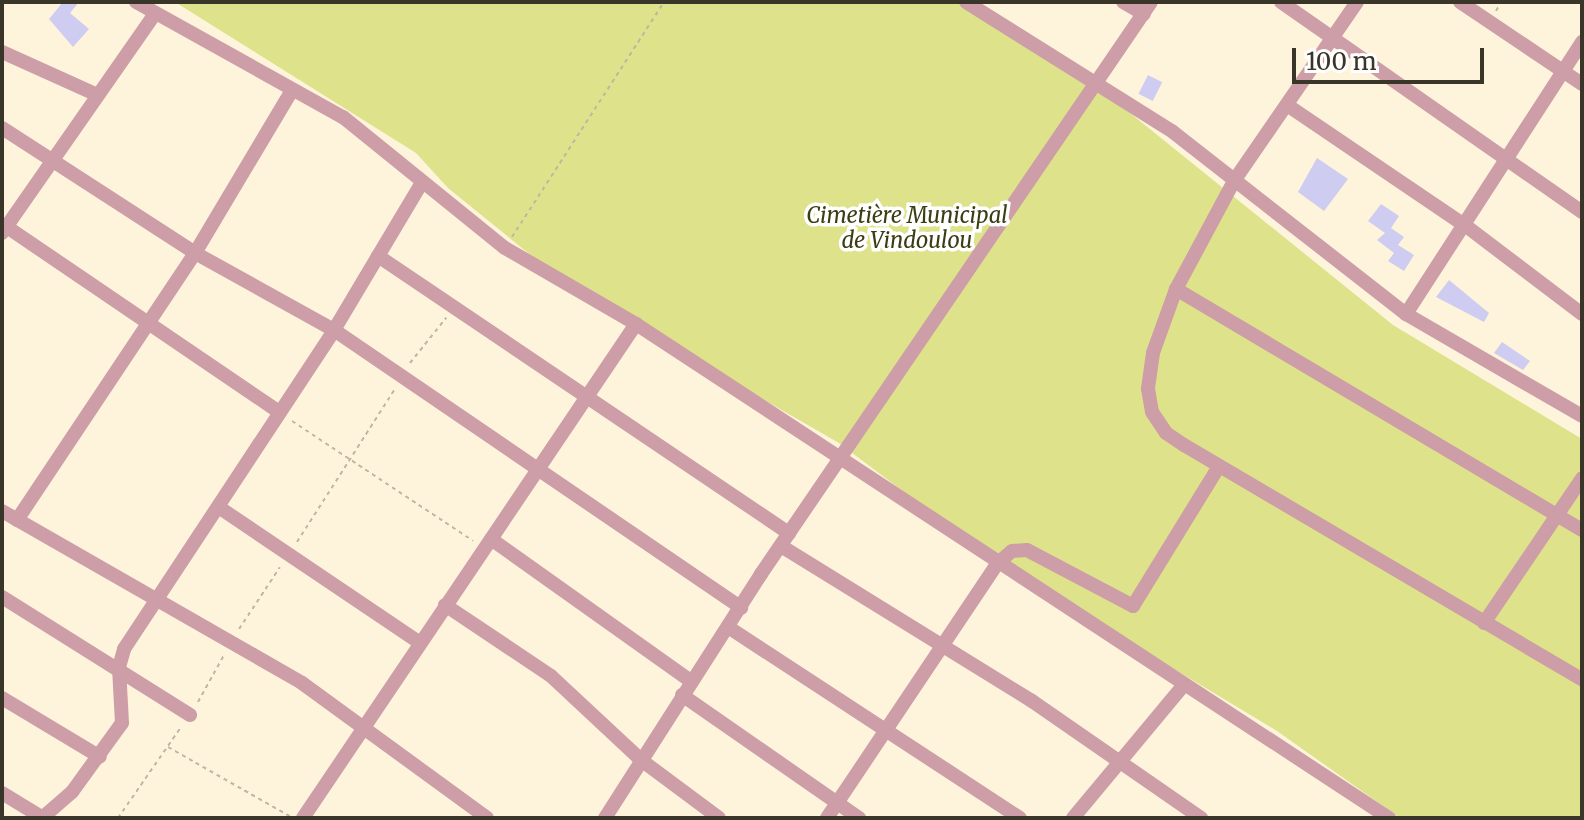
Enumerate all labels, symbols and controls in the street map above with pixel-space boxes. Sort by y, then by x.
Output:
scale bar [1296,32,1488,82]
text: 100 m [1306,46,1376,77]
park label: Cimetière Municipal de Vindoulou [806,202,1008,254]

